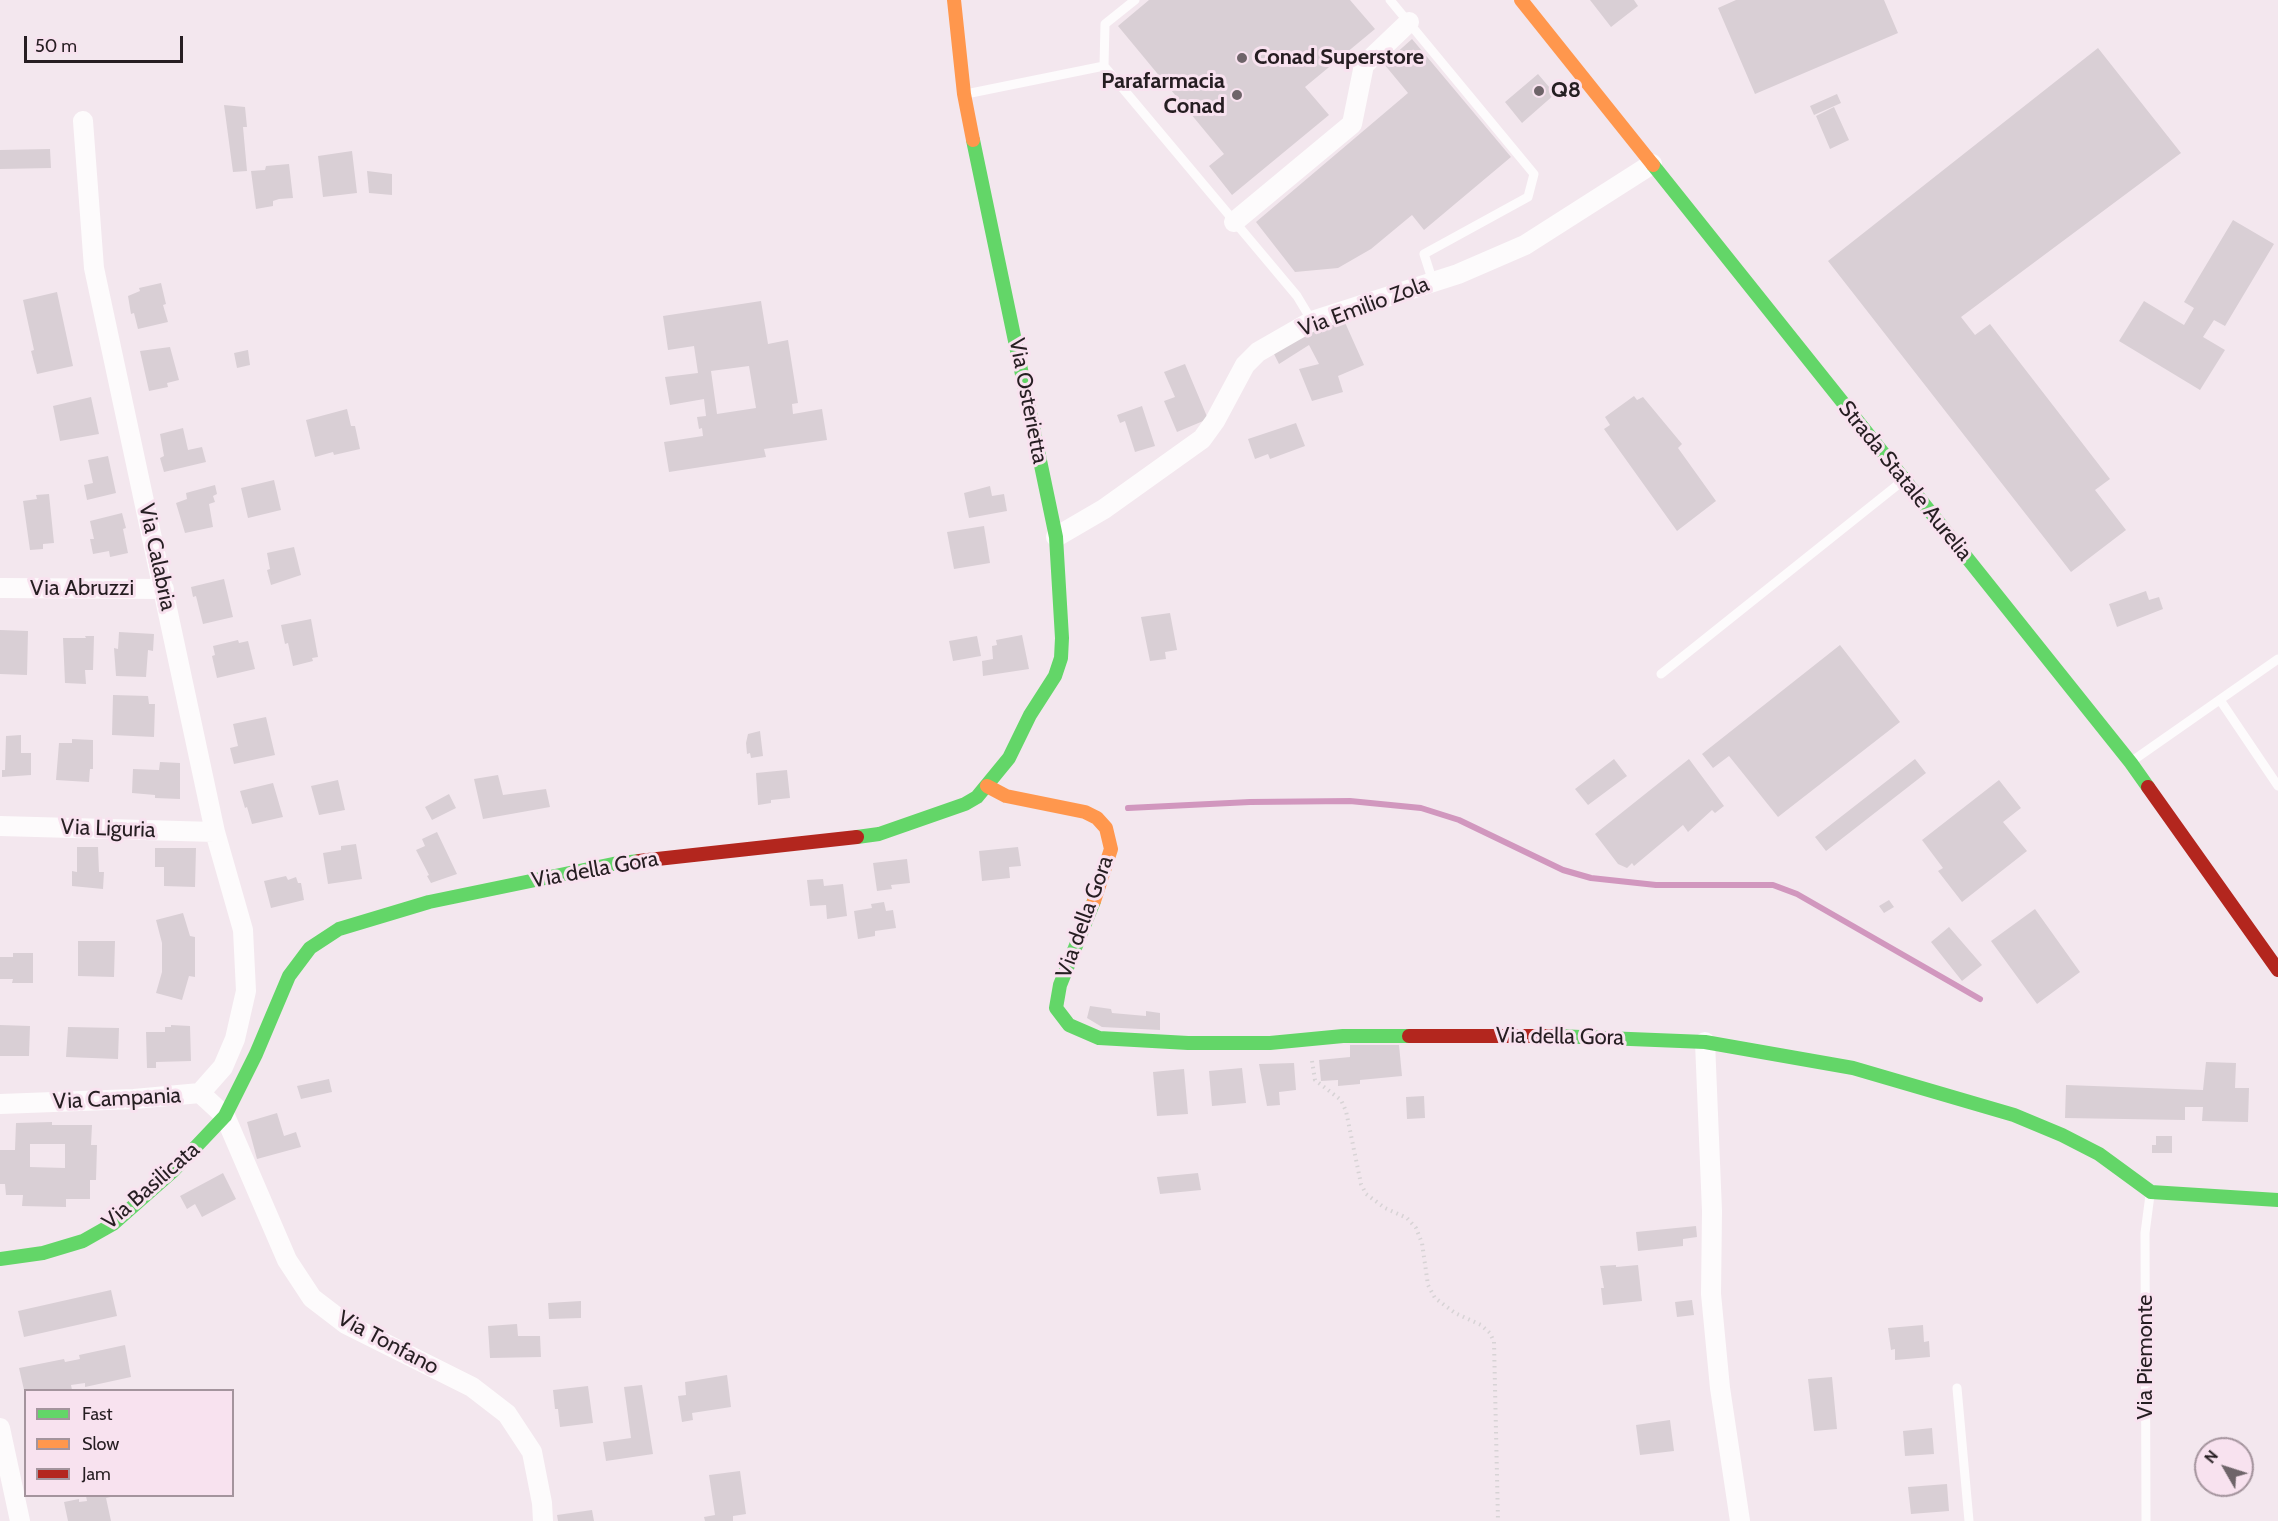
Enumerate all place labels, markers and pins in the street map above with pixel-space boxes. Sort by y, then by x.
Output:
place label: Conad Superstore [1254,45,1424,71]
marker: Conad Superstore [1235,51,1249,65]
place label: Parafarmacia Conad [1101,69,1225,120]
place label: Q8 [1551,78,1581,104]
marker: Q8 [1532,84,1546,98]
marker: Parafarmacia Conad [1230,88,1244,102]

